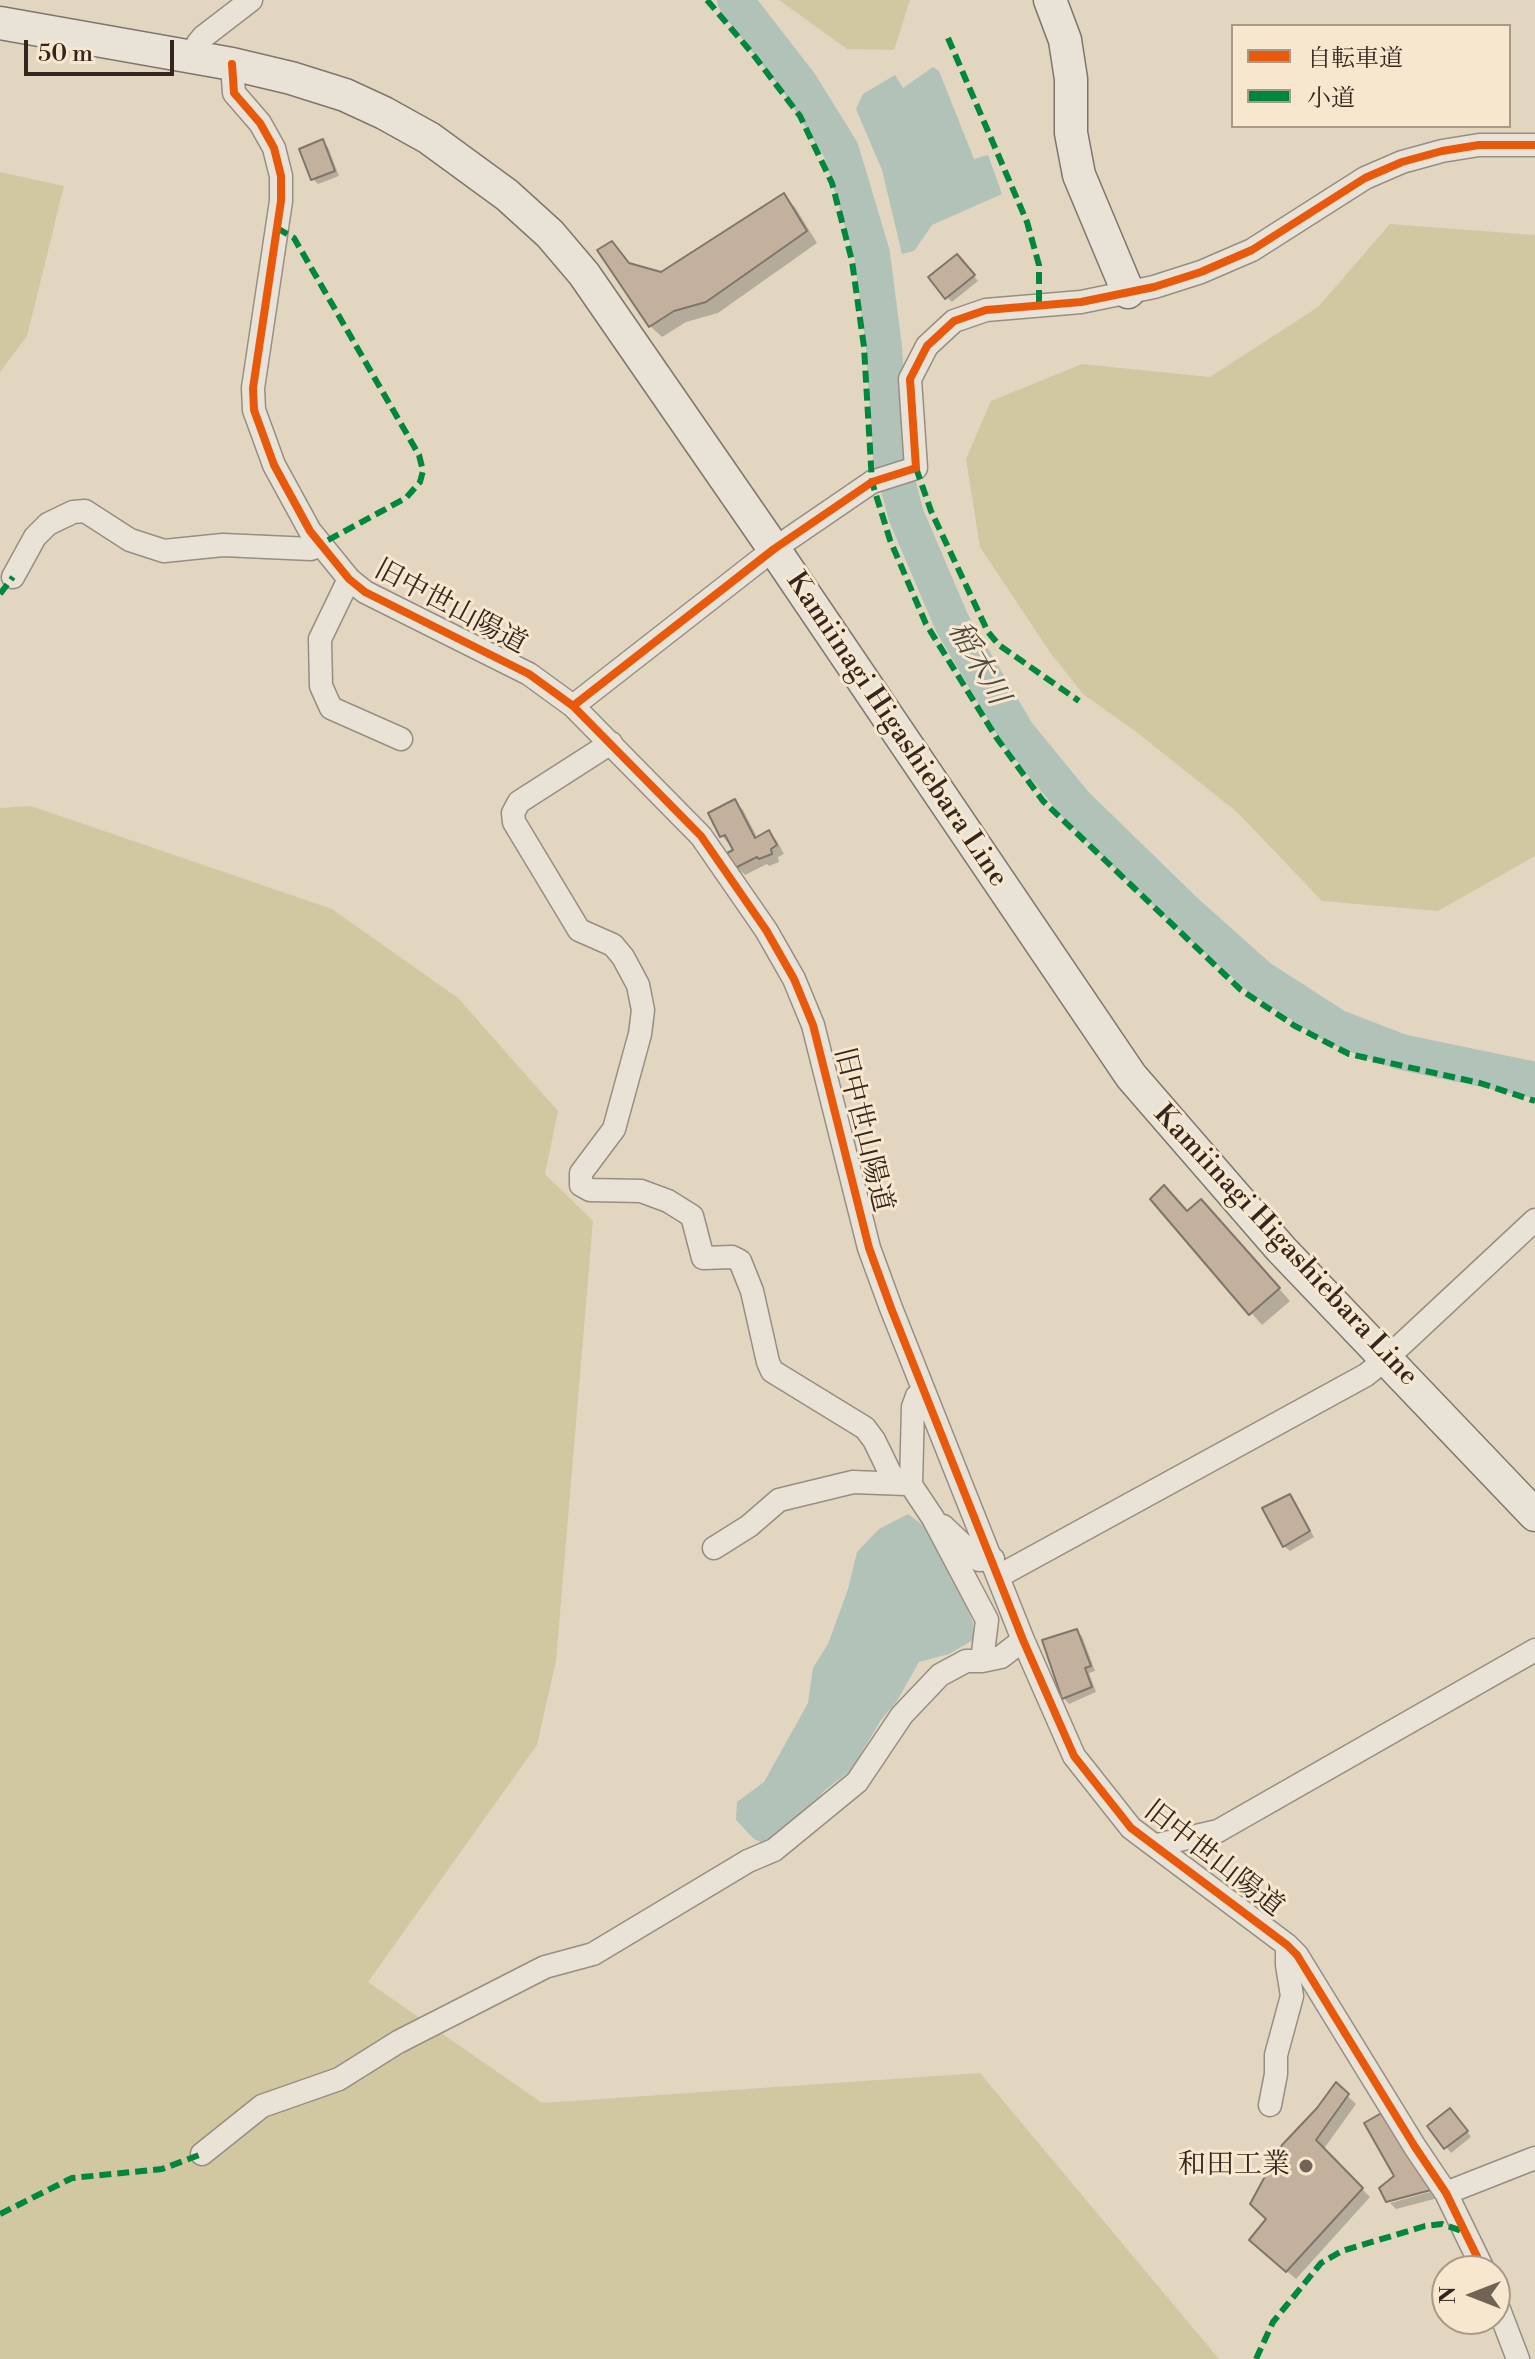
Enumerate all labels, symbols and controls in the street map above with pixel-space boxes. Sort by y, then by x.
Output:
scale bar [28,24,178,74]
legend [1231,24,1511,128]
text: 50 m [38,39,93,69]
text: 自転車道 [1307,44,1403,74]
text: 小道 [1307,84,1355,114]
street label: 旧中世山陽道 [368,554,532,662]
street label: Kamiinagi Higashiebara Line [778,566,1014,894]
water label: 稲木川 [939,616,1015,712]
street label: 旧中世山陽道 [825,1044,899,1216]
street label: Kamiinagi Higashiebara Line [1146,1098,1424,1394]
street label: 旧中世山陽道 [1136,1795,1290,1925]
place label: 和田工業 [1178,2149,1290,2183]
marker: 和田工業 [1297,2157,1315,2175]
north arrow [1431,2255,1511,2335]
text: N [1435,2286,1462,2304]

